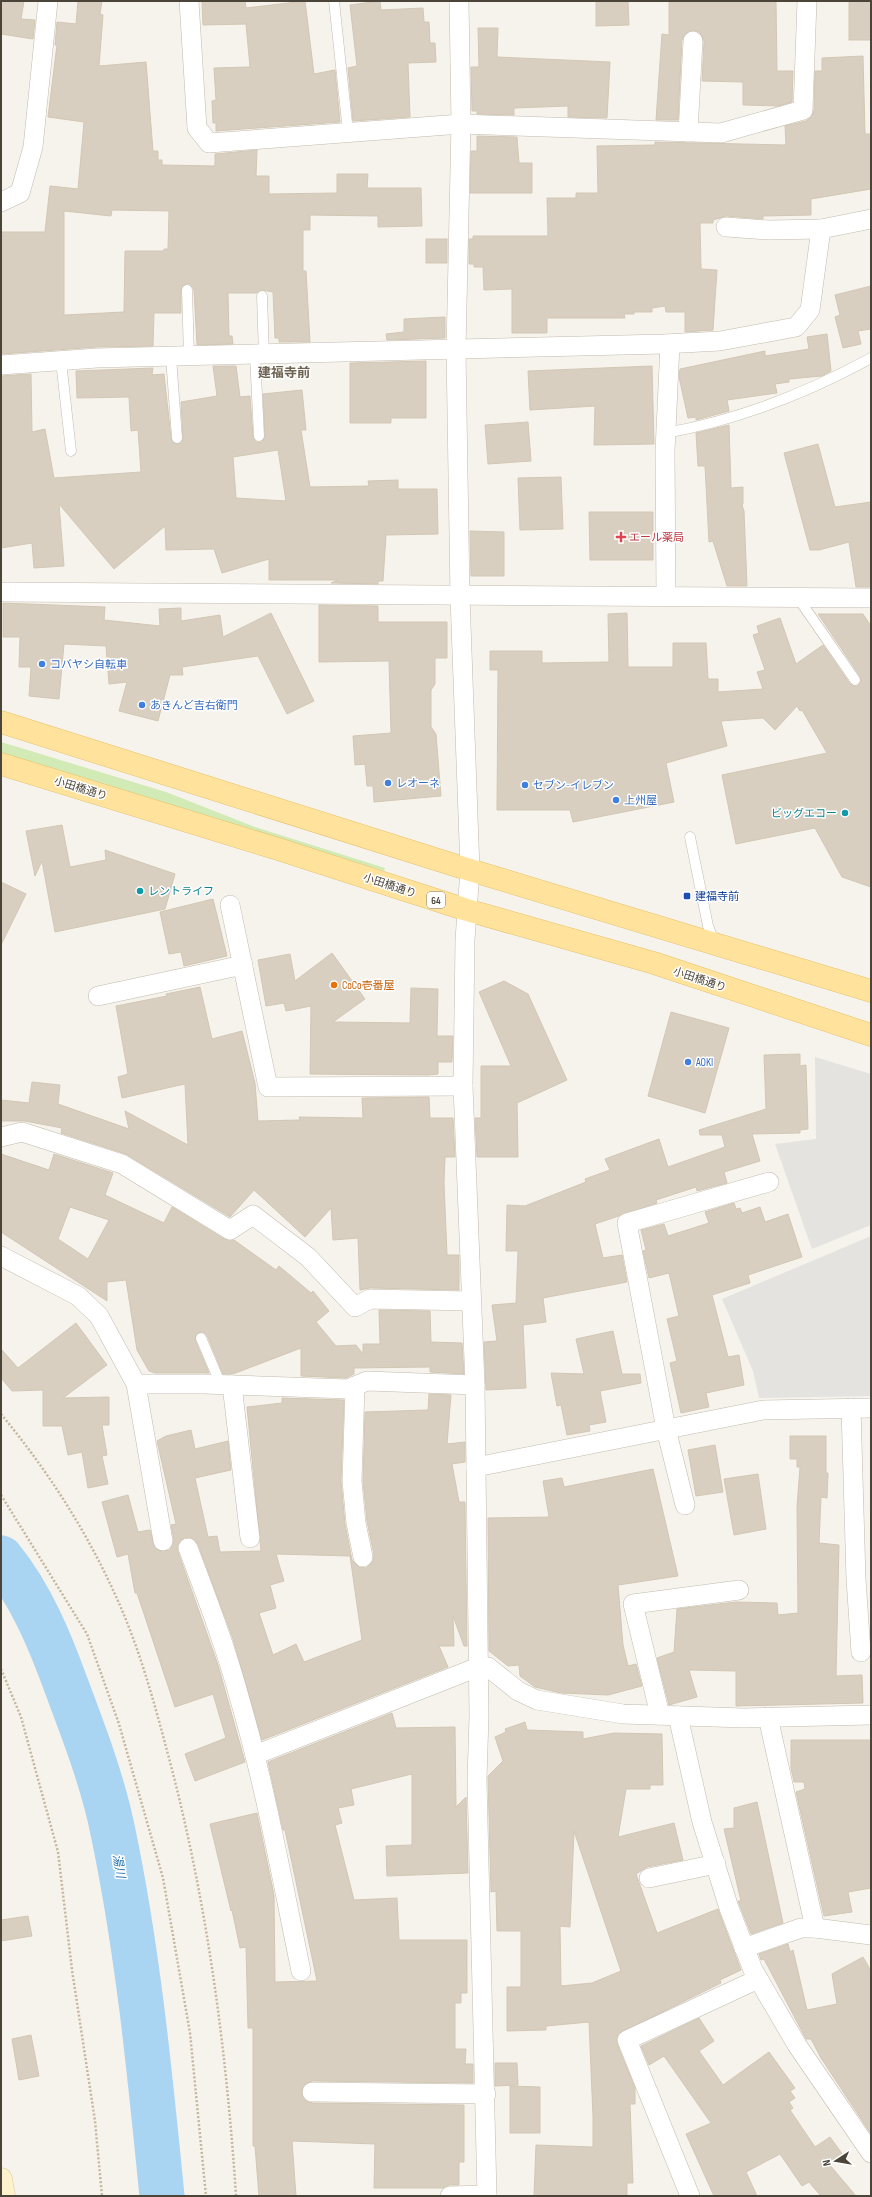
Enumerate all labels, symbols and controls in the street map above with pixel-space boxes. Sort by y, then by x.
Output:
district label: 建福寺前 [258,365,310,381]
place label: エール薬局 [629,531,684,544]
marker: エール薬局 [616,532,626,542]
place label: コバヤシ自転車 [50,658,127,671]
marker: コバヤシ自転車 [37,659,47,669]
place label: あきんど吉右衛門 [150,699,238,712]
marker: あきんど吉右衛門 [137,700,147,710]
street label: 小田橋通り [53,774,109,803]
place label: レオーネ [396,777,440,790]
marker: レオーネ [383,778,393,788]
place label: セブン-イレブン [533,779,614,792]
marker: セブン-イレブン [520,780,530,790]
place label: 上州屋 [624,794,657,807]
marker: 上州屋 [611,795,621,805]
place label: ビッグエコー [771,807,837,820]
marker: ビッグエコー [840,808,850,818]
street label: 小田橋通り [362,871,418,900]
place label: レントライフ [148,885,214,898]
marker: レントライフ [135,886,145,896]
place label: 建福寺前 [695,890,739,903]
marker: 建福寺前 [682,891,692,901]
road number: 64 [427,892,445,908]
street label: 小田橋通り [672,965,728,994]
place label: CoCo壱番屋 [342,979,395,992]
marker: CoCo壱番屋 [329,980,339,990]
place label: AOKI [695,1056,713,1069]
marker: AOKI [683,1057,693,1067]
water label: 湯川 [109,1853,128,1881]
north arrow [816,2141,856,2181]
text: N [820,2159,834,2167]

